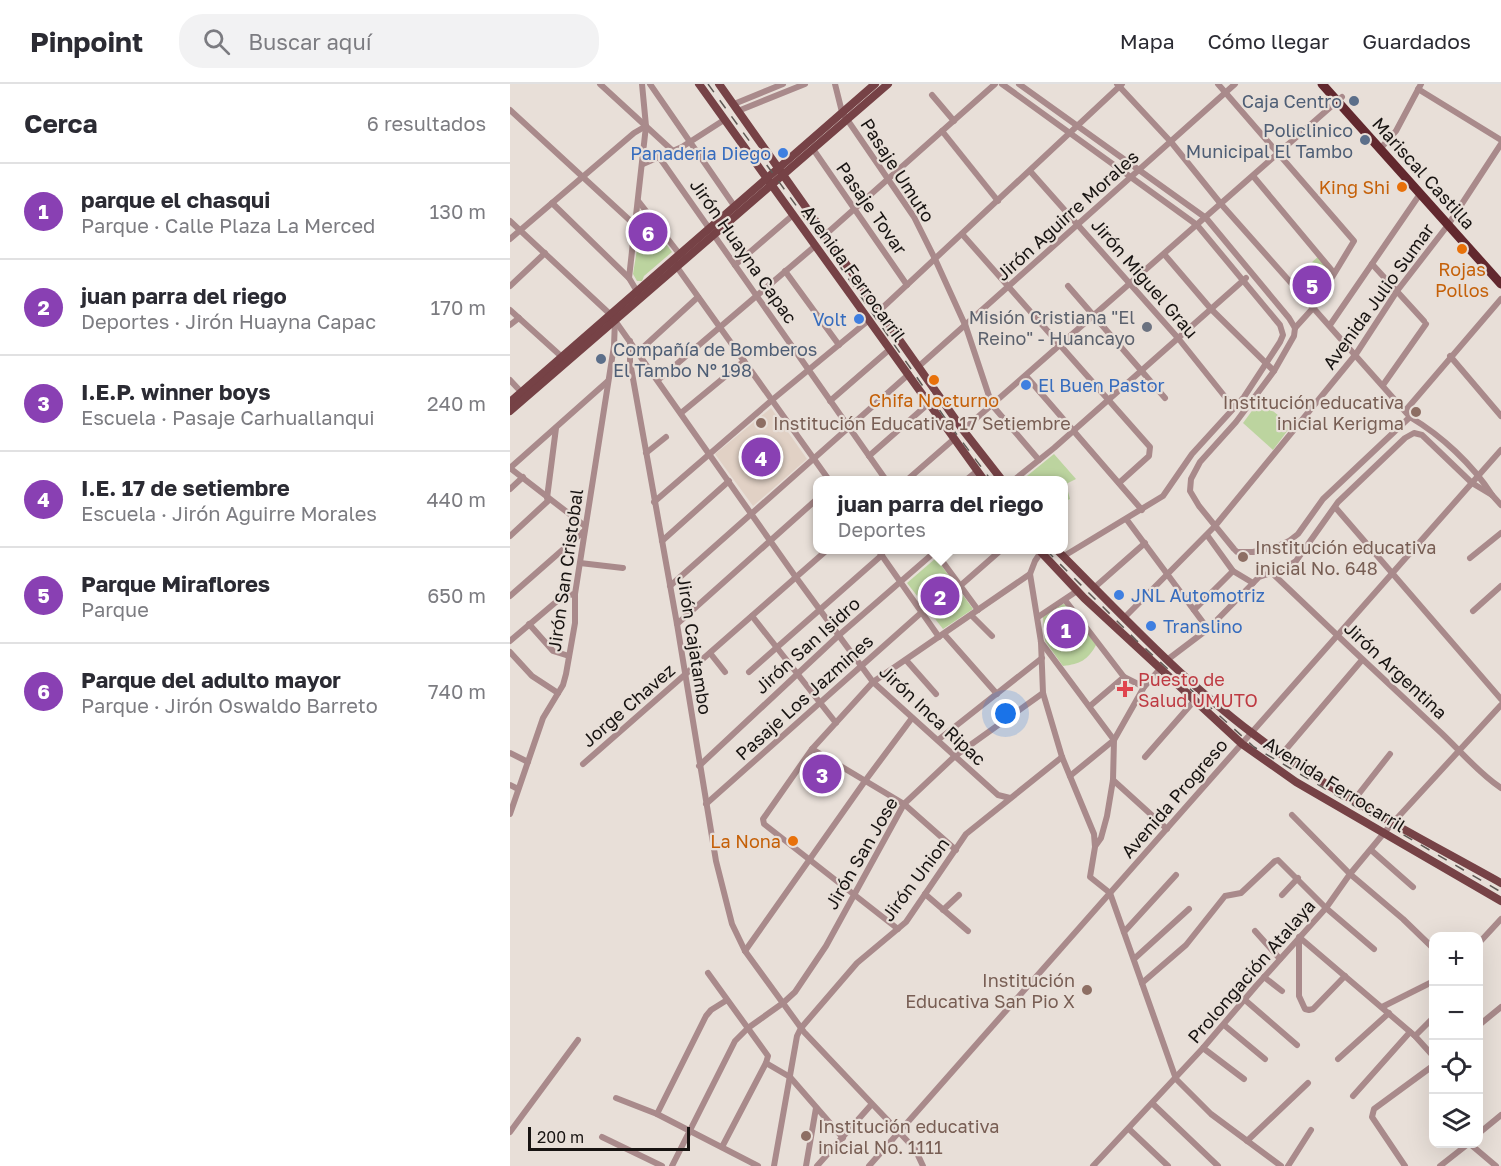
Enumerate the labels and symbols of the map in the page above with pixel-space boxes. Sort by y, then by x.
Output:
place label: Caja Centro [1242,90,1342,112]
marker: Caja Centro [1347,94,1361,108]
street label: Mariscal Castilla [1368,113,1480,233]
street label: Pasaje Umuto [856,114,940,226]
place label: Policlinico Municipal El Tambo [1186,119,1353,162]
marker: Policlinico Municipal El Tambo [1358,133,1372,147]
place label: Panaderia Diego [630,142,771,164]
street label: Jirón Aguirre Morales [991,145,1143,285]
marker: Panaderia Diego [776,146,790,160]
street label: Pasaje Tovar [832,157,912,259]
street label: Jirón Huayna Capac [686,174,802,328]
place label: King Shi [1319,176,1390,198]
marker: King Shi [1395,180,1409,194]
street label: Avenida Ferrocarril [797,201,911,346]
pin: 6 [628,210,668,254]
street label: Jirón Miguel Grau [1087,214,1203,342]
street label: Avenida Julio Sumar [1318,219,1438,373]
marker: Rojas Pollos [1455,242,1469,256]
place label: Rojas Pollos [1435,258,1489,301]
pin: 5 [1292,262,1332,308]
place label: Misión Cristiana "El Reino" - Huancayo [969,306,1135,349]
place label: Volt [813,308,847,330]
marker: Volt [852,312,866,326]
marker: Misión Cristiana "El Reino" - Huancayo [1140,320,1154,334]
place label: Compañía de Bomberos El Tambo Nº 198 [613,338,817,381]
marker: Compañía de Bomberos El Tambo Nº 198 [594,352,608,366]
marker: Chifa Nocturno [927,373,941,387]
place label: El Buen Pastor [1038,374,1165,396]
marker: El Buen Pastor [1019,378,1033,392]
place label: Chifa Nocturno [869,389,999,411]
place label: Institución educativa inicial Kerigma [1223,391,1404,434]
marker: Institución educativa inicial Kerigma [1409,405,1423,419]
place label: Institución Educativa 17 Setiembre [773,412,1071,434]
marker: Institución Educativa 17 Setiembre [754,416,768,430]
pin: 4 [742,434,780,479]
street label: Jirón San Cristobal [543,487,587,653]
place label: Institución educativa inicial No. 648 [1255,536,1436,579]
marker: Institución educativa inicial No. 648 [1236,550,1250,564]
street label: Jirón Cajatambo [673,574,717,716]
pin: 2 [920,574,960,618]
place label: JNL Automotriz [1131,584,1265,606]
marker: JNL Automotriz [1112,588,1126,602]
street label: Jirón San Isidro [750,592,864,698]
pin: 1 [1046,606,1086,652]
place label: Translino [1163,615,1243,637]
street label: Jirón Argentina [1340,617,1452,723]
marker: Translino [1144,619,1158,633]
street label: Pasaje Los Jazmines [731,629,877,765]
street label: Jorge Chavez [577,659,679,751]
street label: Jirón Inca Ripac [875,660,991,770]
place label: Puesto de Salud UMUTO [1138,668,1258,711]
marker: Puesto de Salud UMUTO [1116,680,1134,698]
your location [991,699,1020,728]
street label: Avenida Ferrocarril [1260,731,1410,837]
street label: Avenida Progreso [1116,734,1232,862]
pin: 3 [802,752,842,796]
street label: Jirón San Jose [820,793,902,913]
place label: La Nona [710,830,781,852]
street label: Jirón Union [876,833,954,925]
marker: La Nona [786,834,800,848]
street label: Prolongación Atalaya [1183,895,1319,1047]
place label: Institución Educativa San Pio X [905,969,1075,1012]
marker: Institución Educativa San Pio X [1080,983,1094,997]
place label: Institución educativa inicial No. 1111 [818,1115,999,1158]
scale bar [528,1124,690,1152]
marker: Institución educativa inicial No. 1111 [799,1129,813,1143]

